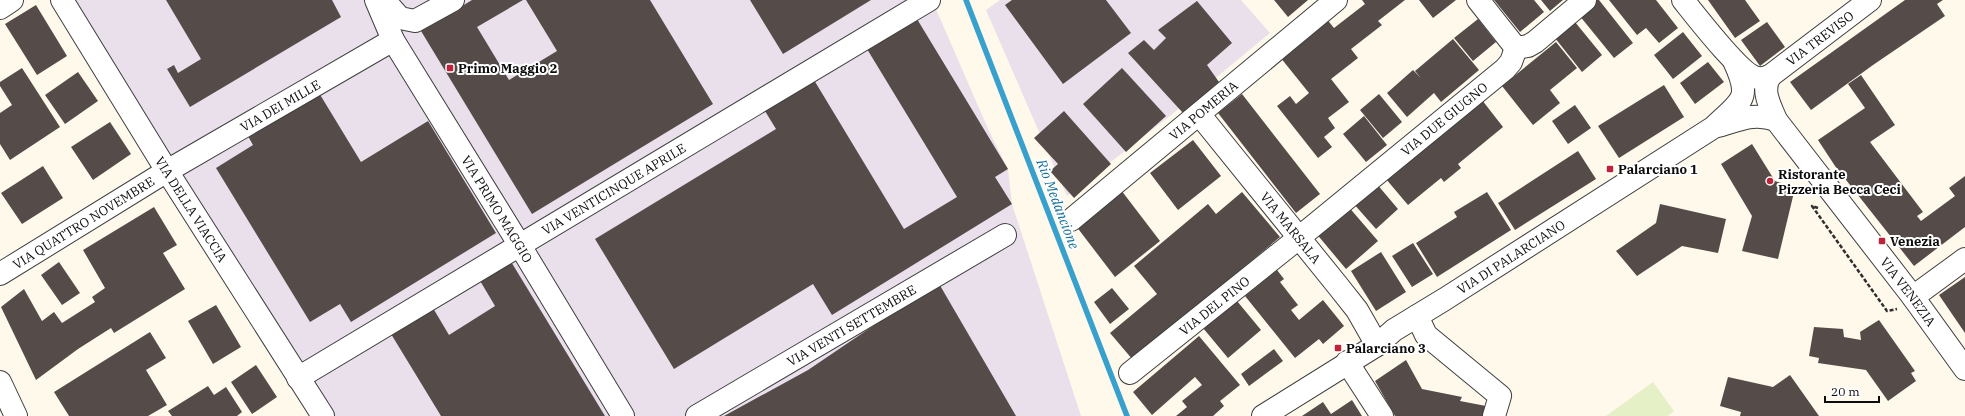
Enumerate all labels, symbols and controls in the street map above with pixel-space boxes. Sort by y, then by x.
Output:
street label: VIA TREVISO [1783,7,1857,70]
place label: Primo Maggio 2 [458,60,558,77]
marker: Primo Maggio 2 [445,63,455,73]
street label: VIA DEI MILLE [237,76,324,136]
street label: VIA POMERIA [1166,77,1242,144]
street label: VIA DUE GIUGNO [1397,79,1491,160]
street label: VIA VENTICINQUE APRILE [539,140,689,239]
street label: VIA PRIMO MAGGIO [457,152,536,266]
street label: VIA DELLA VIACCIA [151,153,231,266]
water label: Rio Medancione [1032,156,1084,252]
place label: Palarciano 1 [1618,161,1698,178]
marker: Palarciano 1 [1605,164,1615,174]
place label: Ristorante Pizzeria Becca Ceci [1778,166,1902,198]
street label: VIA QUATTRO NOVEMBRE [10,173,158,273]
marker: Ristorante Pizzeria Becca Ceci [1765,176,1775,186]
street label: VIA MARSALA [1256,189,1324,267]
street label: VIA DI PALARCIANO [1454,216,1568,298]
place label: Venezia [1890,233,1940,250]
marker: Venezia [1877,236,1887,246]
street label: VIA VENEZIA [1876,254,1939,330]
street label: VIA DEL PINO [1176,273,1253,339]
street label: VIA VENTI SETTEMBRE [784,281,919,370]
place label: Palarciano 3 [1346,340,1426,357]
marker: Palarciano 3 [1333,343,1343,353]
scale bar [1825,378,1879,404]
text: 20 m [1831,384,1860,399]

